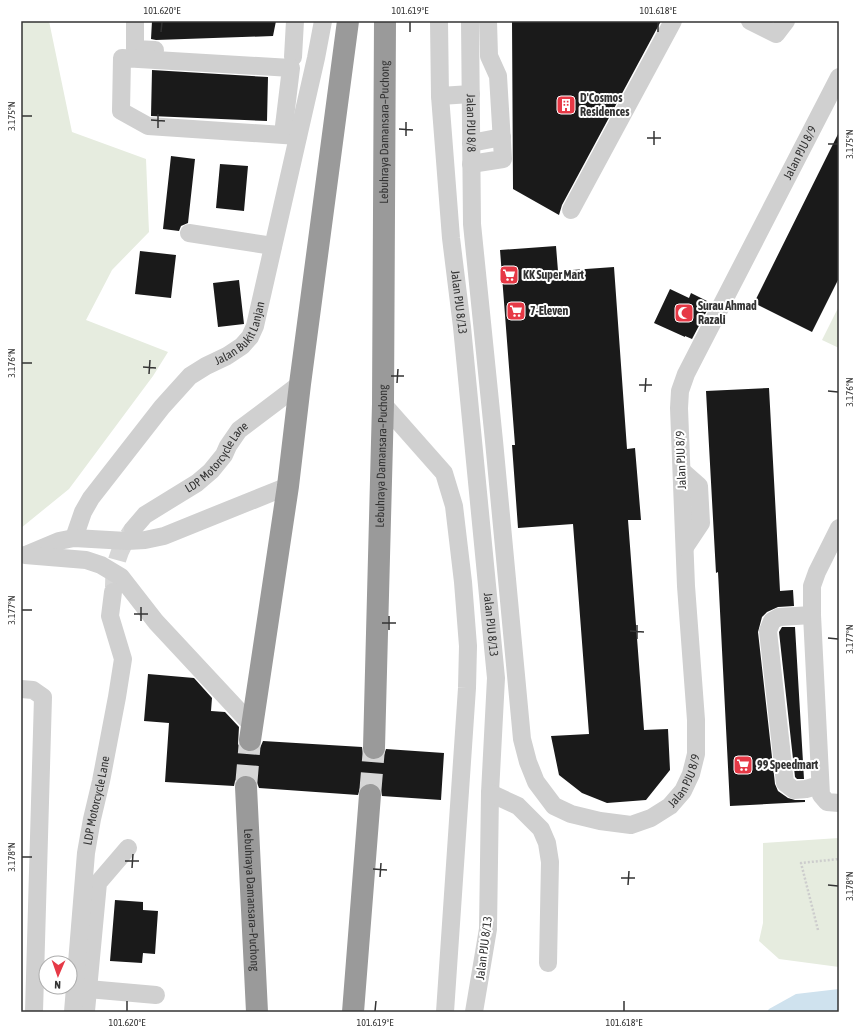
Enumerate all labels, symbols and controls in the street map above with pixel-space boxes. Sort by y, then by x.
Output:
text: 101.620°E [144,5,181,16]
text: 101.619°E [392,5,429,16]
text: 101.618°E [640,5,677,16]
street label: Lebuhraya Damansara–Puchong [377,60,392,204]
place label: D'Cosmos Residences [580,91,630,119]
street label: Jalan PJU 8/8 [464,94,478,153]
building icon: D'Cosmos Residences [555,94,577,116]
text: 3.175°N [6,101,17,131]
street label: Jalan PJU 8/9 [780,123,820,182]
text: 3.175°N [844,129,855,159]
supermarket icon: KK Super Mart [498,264,520,286]
place label: KK Super Mart [523,268,585,282]
street label: Jalan PJU 8/13 [448,269,470,335]
place label: Surau Ahmad Razali [698,299,757,327]
street label: Jalan Bukit Lanjan [212,300,267,368]
supermarket icon: 7-Eleven [505,300,527,322]
mosque icon: Surau Ahmad Razali [673,302,695,324]
place label: 7-Eleven [530,304,568,318]
text: 3.176°N [6,348,17,378]
text: 3.176°N [844,377,855,407]
street label: Lebuhraya Damansara–Puchong [373,384,390,528]
street label: LDP Motorcycle Lane [182,419,251,496]
street label: Jalan PJU 8/9 [673,430,689,489]
street label: Jalan PJU 8/13 [481,592,501,657]
text: 3.177°N [6,595,17,625]
text: 3.177°N [844,624,855,654]
street label: Jalan PJU 8/9 [665,752,703,810]
supermarket icon: 99 Speedmart [732,754,754,776]
street label: LDP Motorcycle Lane [81,755,113,846]
place label: 99 Speedmart [757,758,819,772]
street label: Lebuhraya Damansara–Puchong [241,828,262,972]
text: 3.178°N [6,842,17,872]
text: 3.178°N [844,871,855,901]
street label: Jalan PJU 8/13 [473,915,495,981]
north arrow [38,955,78,995]
text: N [54,979,61,991]
text: 101.620°E [109,1017,146,1028]
text: 101.619°E [357,1017,394,1028]
text: 101.618°E [606,1017,643,1028]

